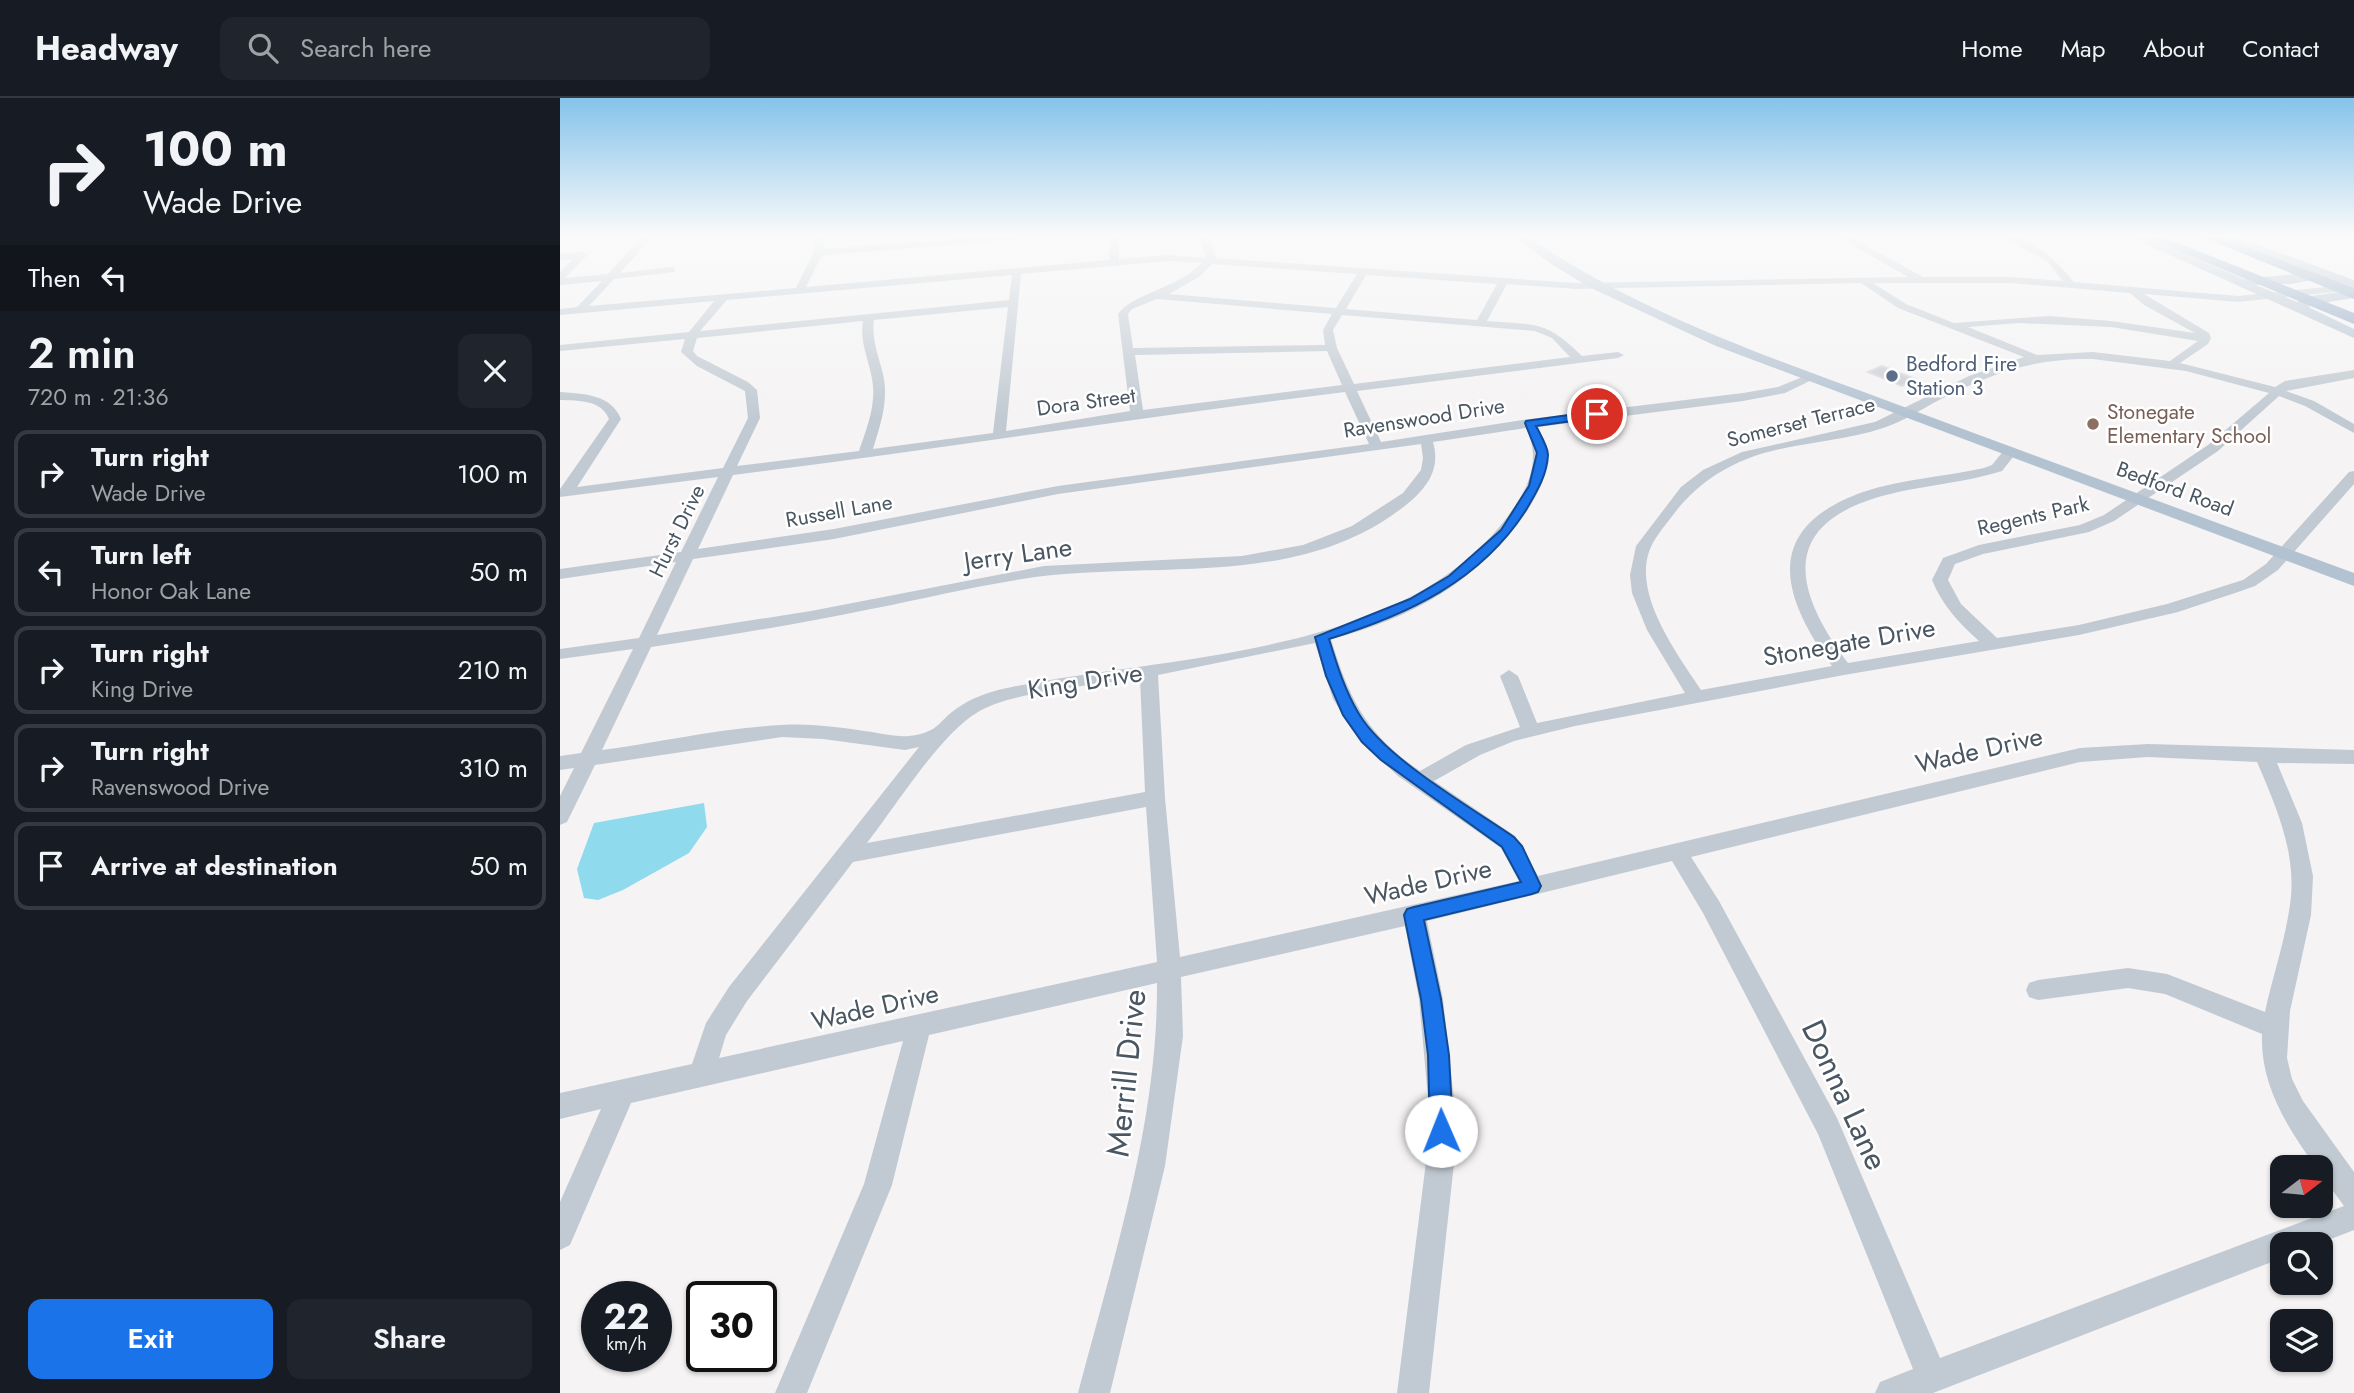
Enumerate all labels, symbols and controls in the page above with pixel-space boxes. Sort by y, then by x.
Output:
search box [220,17,710,80]
text: Headway [35,25,178,72]
icon: search [244,29,282,67]
text: Search here [300,29,431,67]
text: Home [1961,31,2023,66]
text: Map [2061,31,2105,66]
text: About [2143,31,2204,66]
text: Contact [2242,31,2319,66]
text: 100 m [143,114,288,184]
icon: right [28,126,119,217]
text: Wade Drive [143,179,302,225]
text: Then [28,259,81,297]
icon: left [95,259,133,297]
text: 2 min [28,323,136,384]
button: close [458,334,532,408]
place label: Bedford Fire Station 3 [1906,349,2017,403]
marker: Bedford Fire Station 3 [1884,368,1900,384]
text: 720 m · 21:36 [28,380,169,414]
street label: Dora Street [1035,380,1137,424]
pin [1567,384,1627,444]
street label: Somerset Terrace [1724,389,1878,455]
street label: Ravenswood Drive [1341,390,1507,446]
icon: arrive [1578,395,1616,433]
place label: Stonegate Elementary School [2107,397,2271,451]
marker: Stonegate Elementary School [2085,416,2101,432]
text: Turn right [91,438,209,476]
street label: Bedford Road [2112,454,2238,524]
icon: right [32,455,70,493]
text: 100 m [457,455,528,493]
text: Wade Drive [91,476,206,510]
street label: Hurst Drive [642,479,712,582]
street label: Russell Lane [783,487,895,535]
street label: Regents Park [1974,488,2092,543]
street label: Jerry Lane [959,528,1074,581]
text: Turn left [91,536,191,574]
icon: left [32,553,70,591]
text: 50 m [470,553,528,591]
text: Honor Oak Lane [91,574,251,608]
street label: Stonegate Drive [1760,608,1938,676]
text: Turn right [91,634,209,672]
icon: right [32,651,70,689]
text: 210 m [458,651,528,689]
street label: King Drive [1025,653,1145,709]
text: King Drive [91,672,193,706]
street label: Wade Drive [1912,717,2046,783]
text: Turn right [91,732,209,770]
icon: right [32,749,70,787]
text: 310 m [458,749,528,787]
text: Ravenswood Drive [91,770,269,804]
icon: arrive [32,847,70,885]
text: Arrive at destination [91,847,338,885]
text: 50 m [470,847,528,885]
street label: Wade Drive [1361,849,1495,915]
street label: Wade Drive [808,974,942,1040]
street label: Merrill Drive [1094,987,1158,1159]
street label: Donna Lane [1790,1012,1900,1178]
position arrow [1404,1094,1478,1168]
north arrow [2270,1155,2333,1218]
map controls [2270,1155,2333,1372]
button: search [2270,1232,2333,1295]
speed limit sign: 30 [686,1281,777,1372]
text: 22 [604,1292,649,1342]
button: Exit [28,1299,273,1379]
button: Share [287,1299,532,1379]
button: layers [2270,1309,2333,1372]
text: km/h [606,1331,647,1357]

